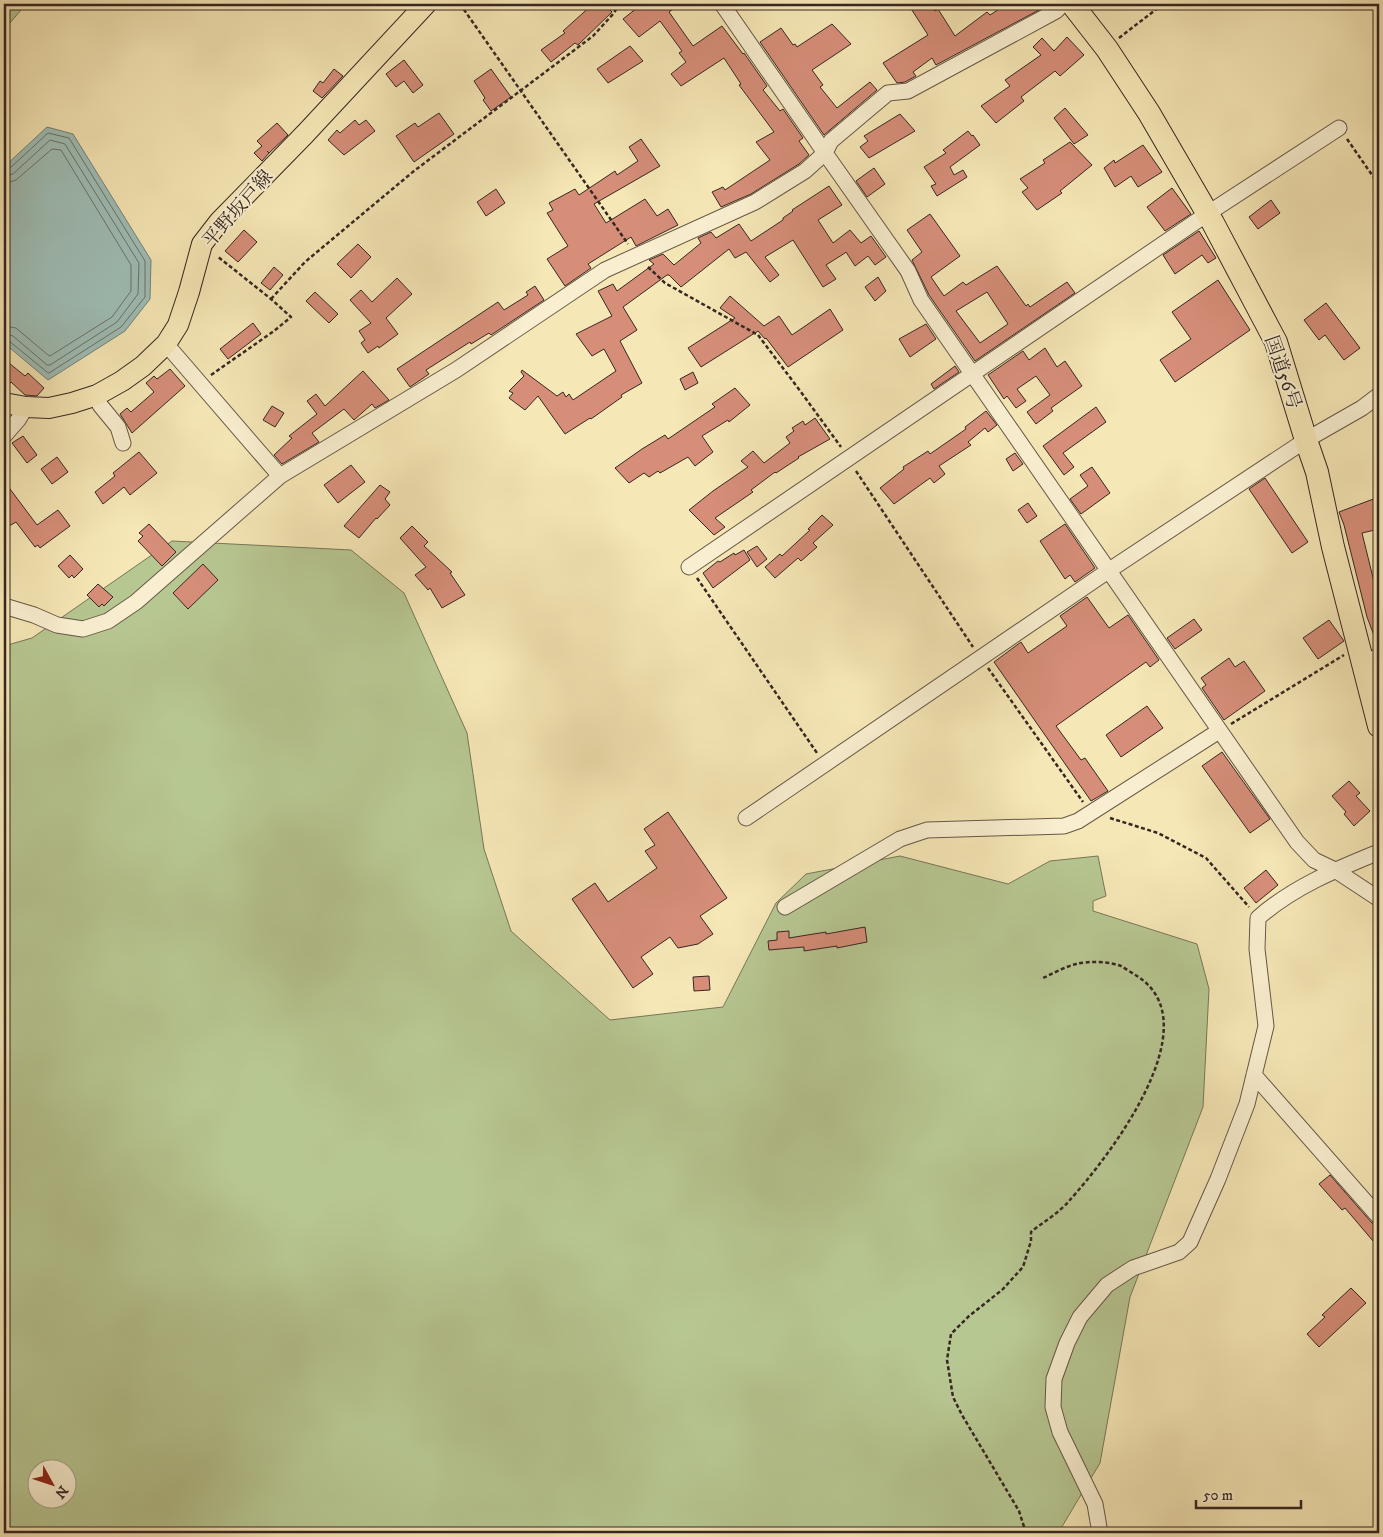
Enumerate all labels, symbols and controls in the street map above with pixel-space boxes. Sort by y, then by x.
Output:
street label: 平野坂戸線 [198,166,278,252]
street label: 国道56号 [1259,333,1306,412]
north arrow [28,1460,78,1510]
scale bar [1196,1477,1300,1509]
text: N [50,1482,72,1502]
text: 50 m [1203,1486,1233,1505]

